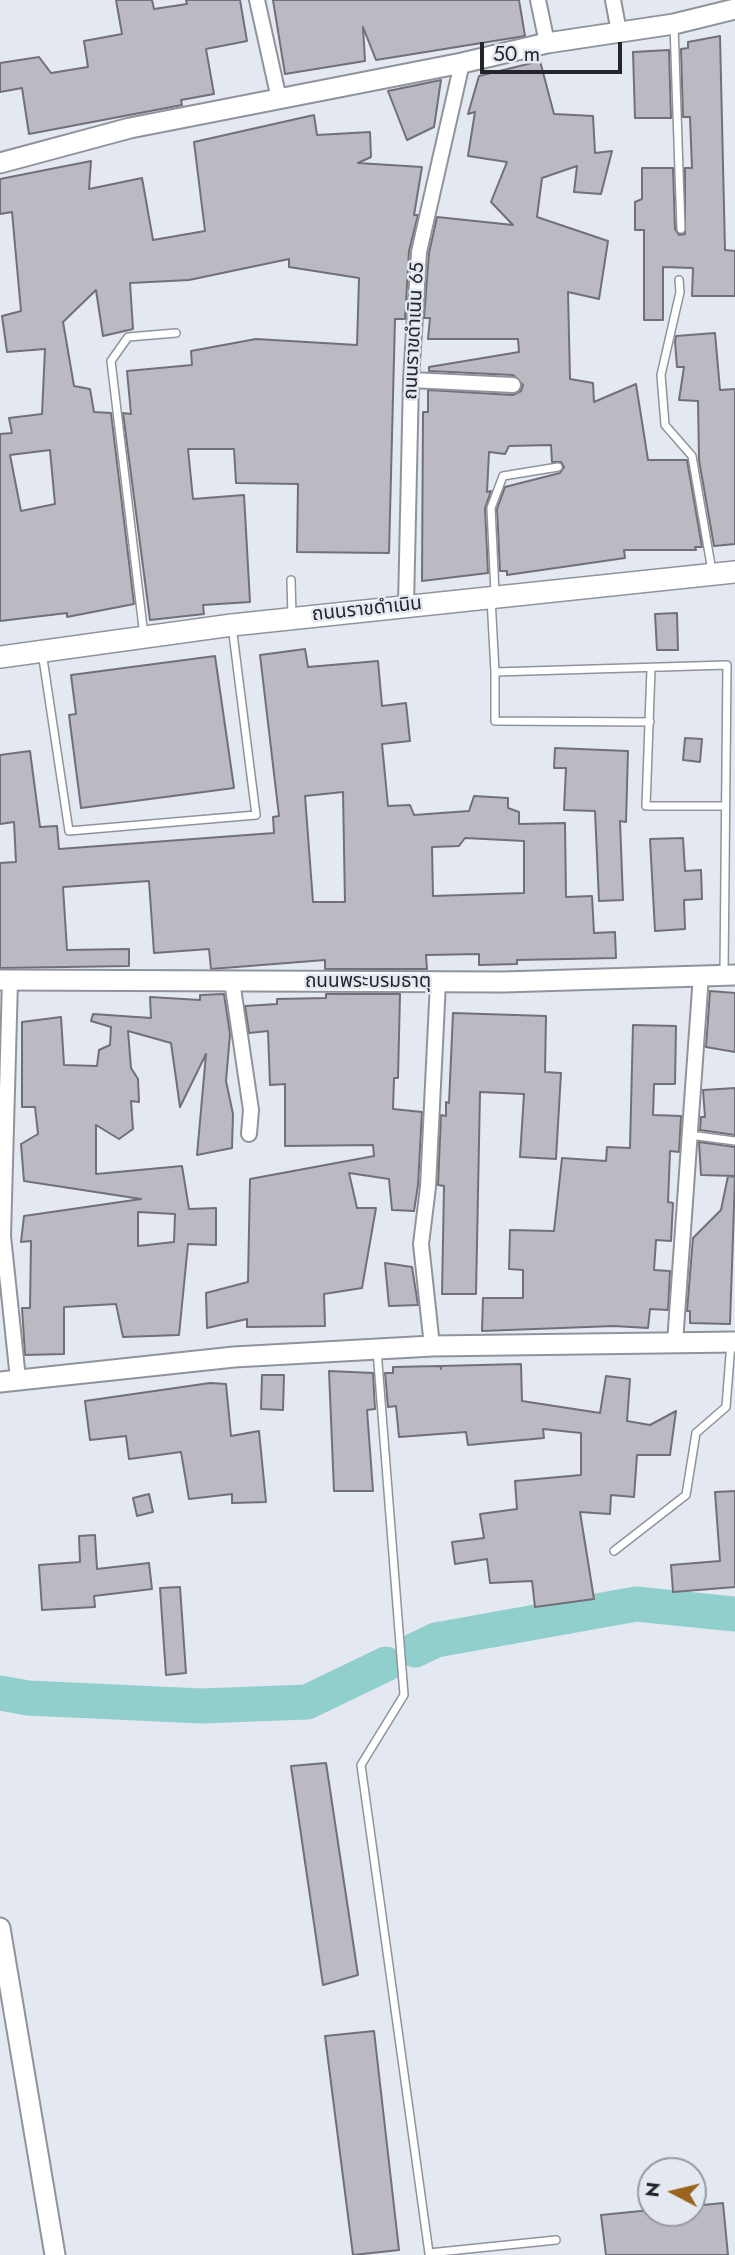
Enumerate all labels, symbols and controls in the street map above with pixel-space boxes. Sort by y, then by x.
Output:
scale bar [483,28,625,72]
text: 50 m [493,39,540,69]
street label: ถนนราขดำเนิน 65 [400,262,430,400]
street label: ถนนราขดำเนิน [311,593,423,627]
street label: ถนนพระบรมธาตุ [305,971,431,993]
north arrow [637,2157,707,2227]
text: N [638,2180,667,2199]

